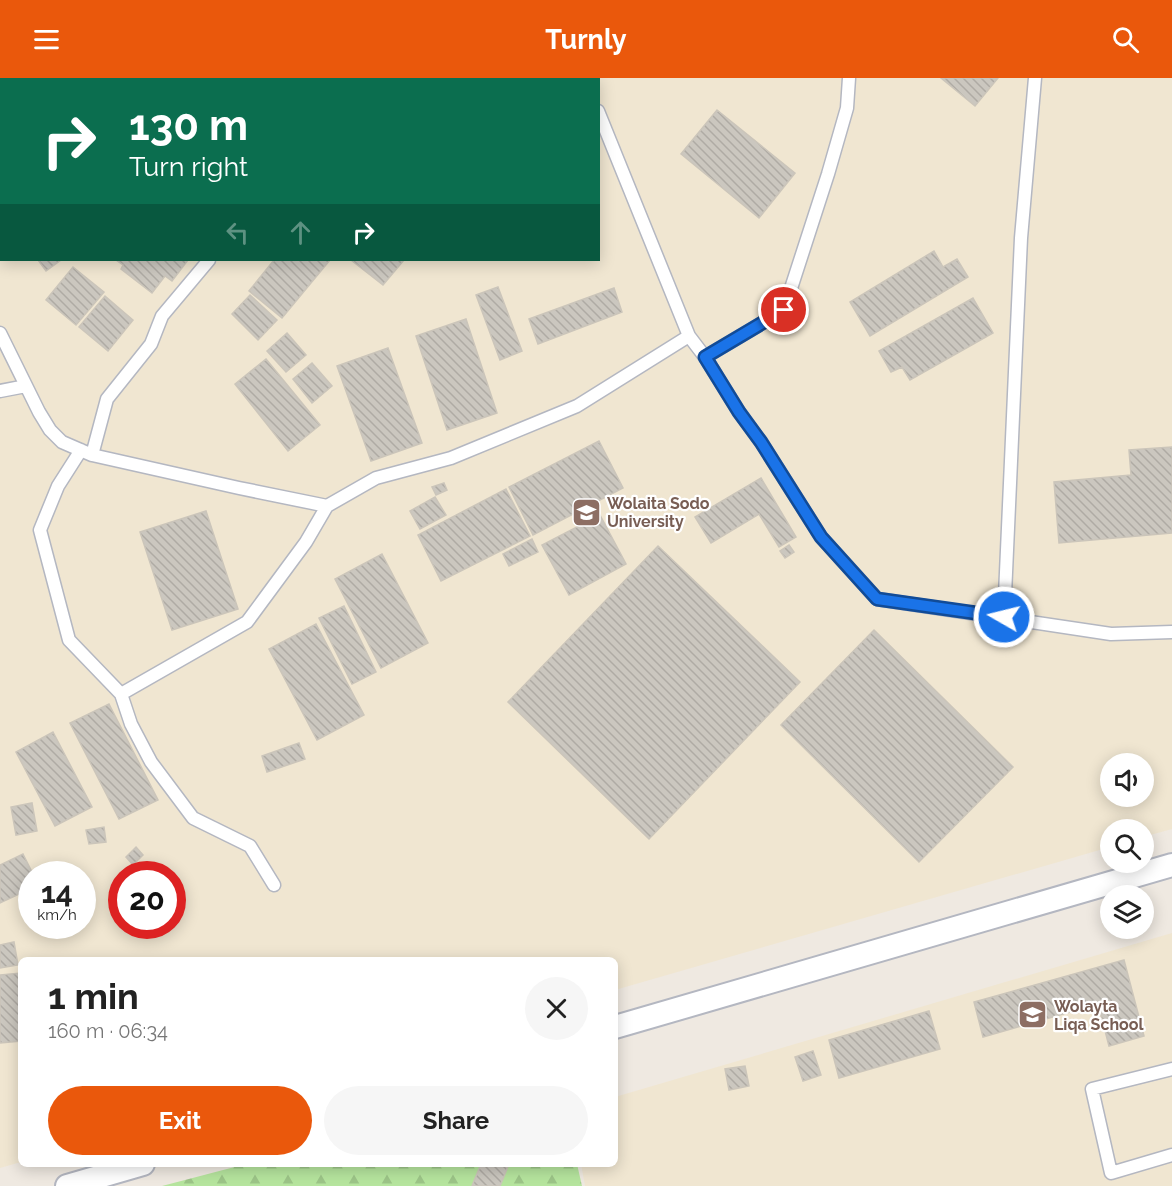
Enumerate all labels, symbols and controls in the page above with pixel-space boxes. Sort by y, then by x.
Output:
icon: menu [30,23,63,56]
icon: search [1109,23,1142,56]
text: Turnly [545,24,627,55]
text: 130 m [129,101,248,150]
icon: right [30,102,108,180]
text: Turn right [129,151,248,182]
icon: left [221,216,254,249]
icon: ahead [284,216,317,249]
icon: right [347,216,380,249]
pin [758,284,809,335]
icon: arrive [767,293,800,326]
place label: Wolaita Sodo University [607,494,710,531]
school or university icon: Wolaita Sodo University [570,496,602,528]
position arrow [972,585,1036,649]
map controls [1100,753,1154,939]
button: sound [1100,753,1154,807]
button: search [1100,819,1154,873]
speed limit sign: 20 [108,861,186,939]
text: 14 [41,875,73,910]
button: layers [1100,885,1154,939]
text: km/h [37,906,77,924]
text: 1 min [48,975,139,1017]
button: close [525,977,588,1040]
place label: Wolayta Liqa School [1054,997,1144,1034]
school or university icon: Wolayta Liqa School [1017,999,1049,1031]
text: 160 m · 06:34 [48,1019,168,1043]
button: Exit [48,1086,312,1155]
button: Share [324,1086,588,1155]

